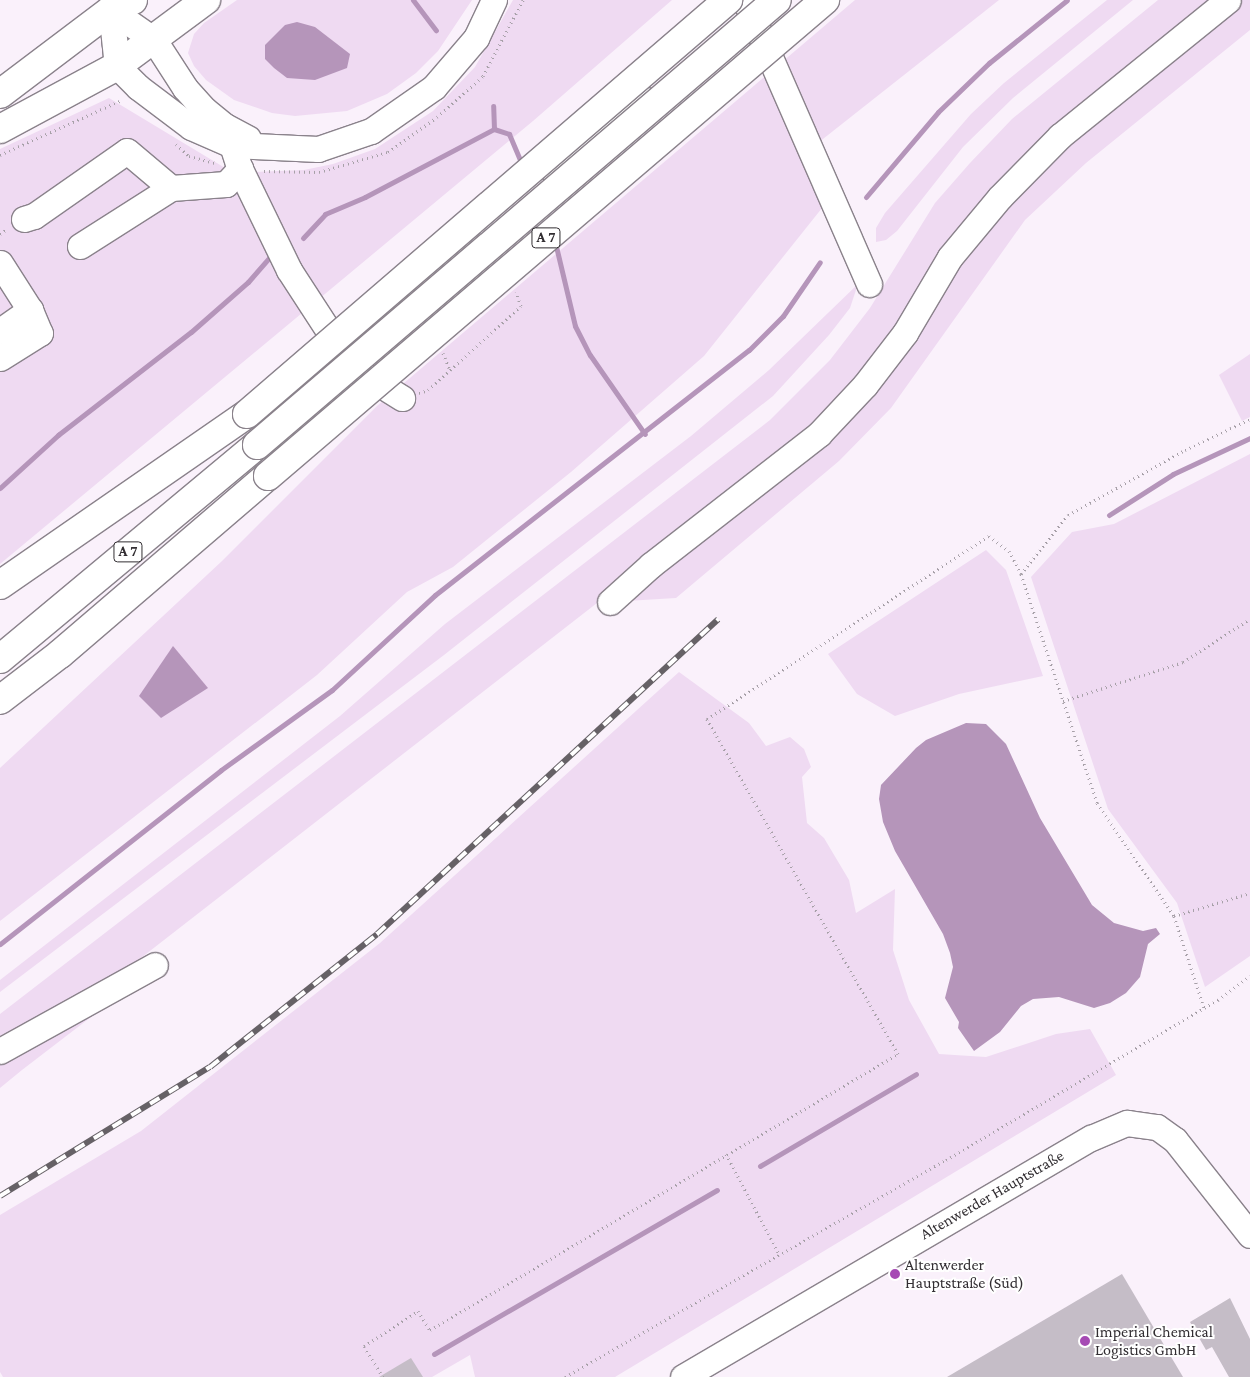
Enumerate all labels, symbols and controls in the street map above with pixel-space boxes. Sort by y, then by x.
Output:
road number: A 7 [531,226,561,250]
road number: A 7 [113,540,143,564]
street label: Altenwerder Hauptstraße [917,1146,1067,1244]
place label: Altenwerder Hauptstraße (Süd) [905,1255,1024,1293]
marker: Altenwerder Hauptstraße (Süd) [889,1268,901,1280]
place label: Imperial Chemical Logistics GmbH [1095,1322,1213,1360]
marker: Imperial Chemical Logistics GmbH [1079,1335,1091,1347]

